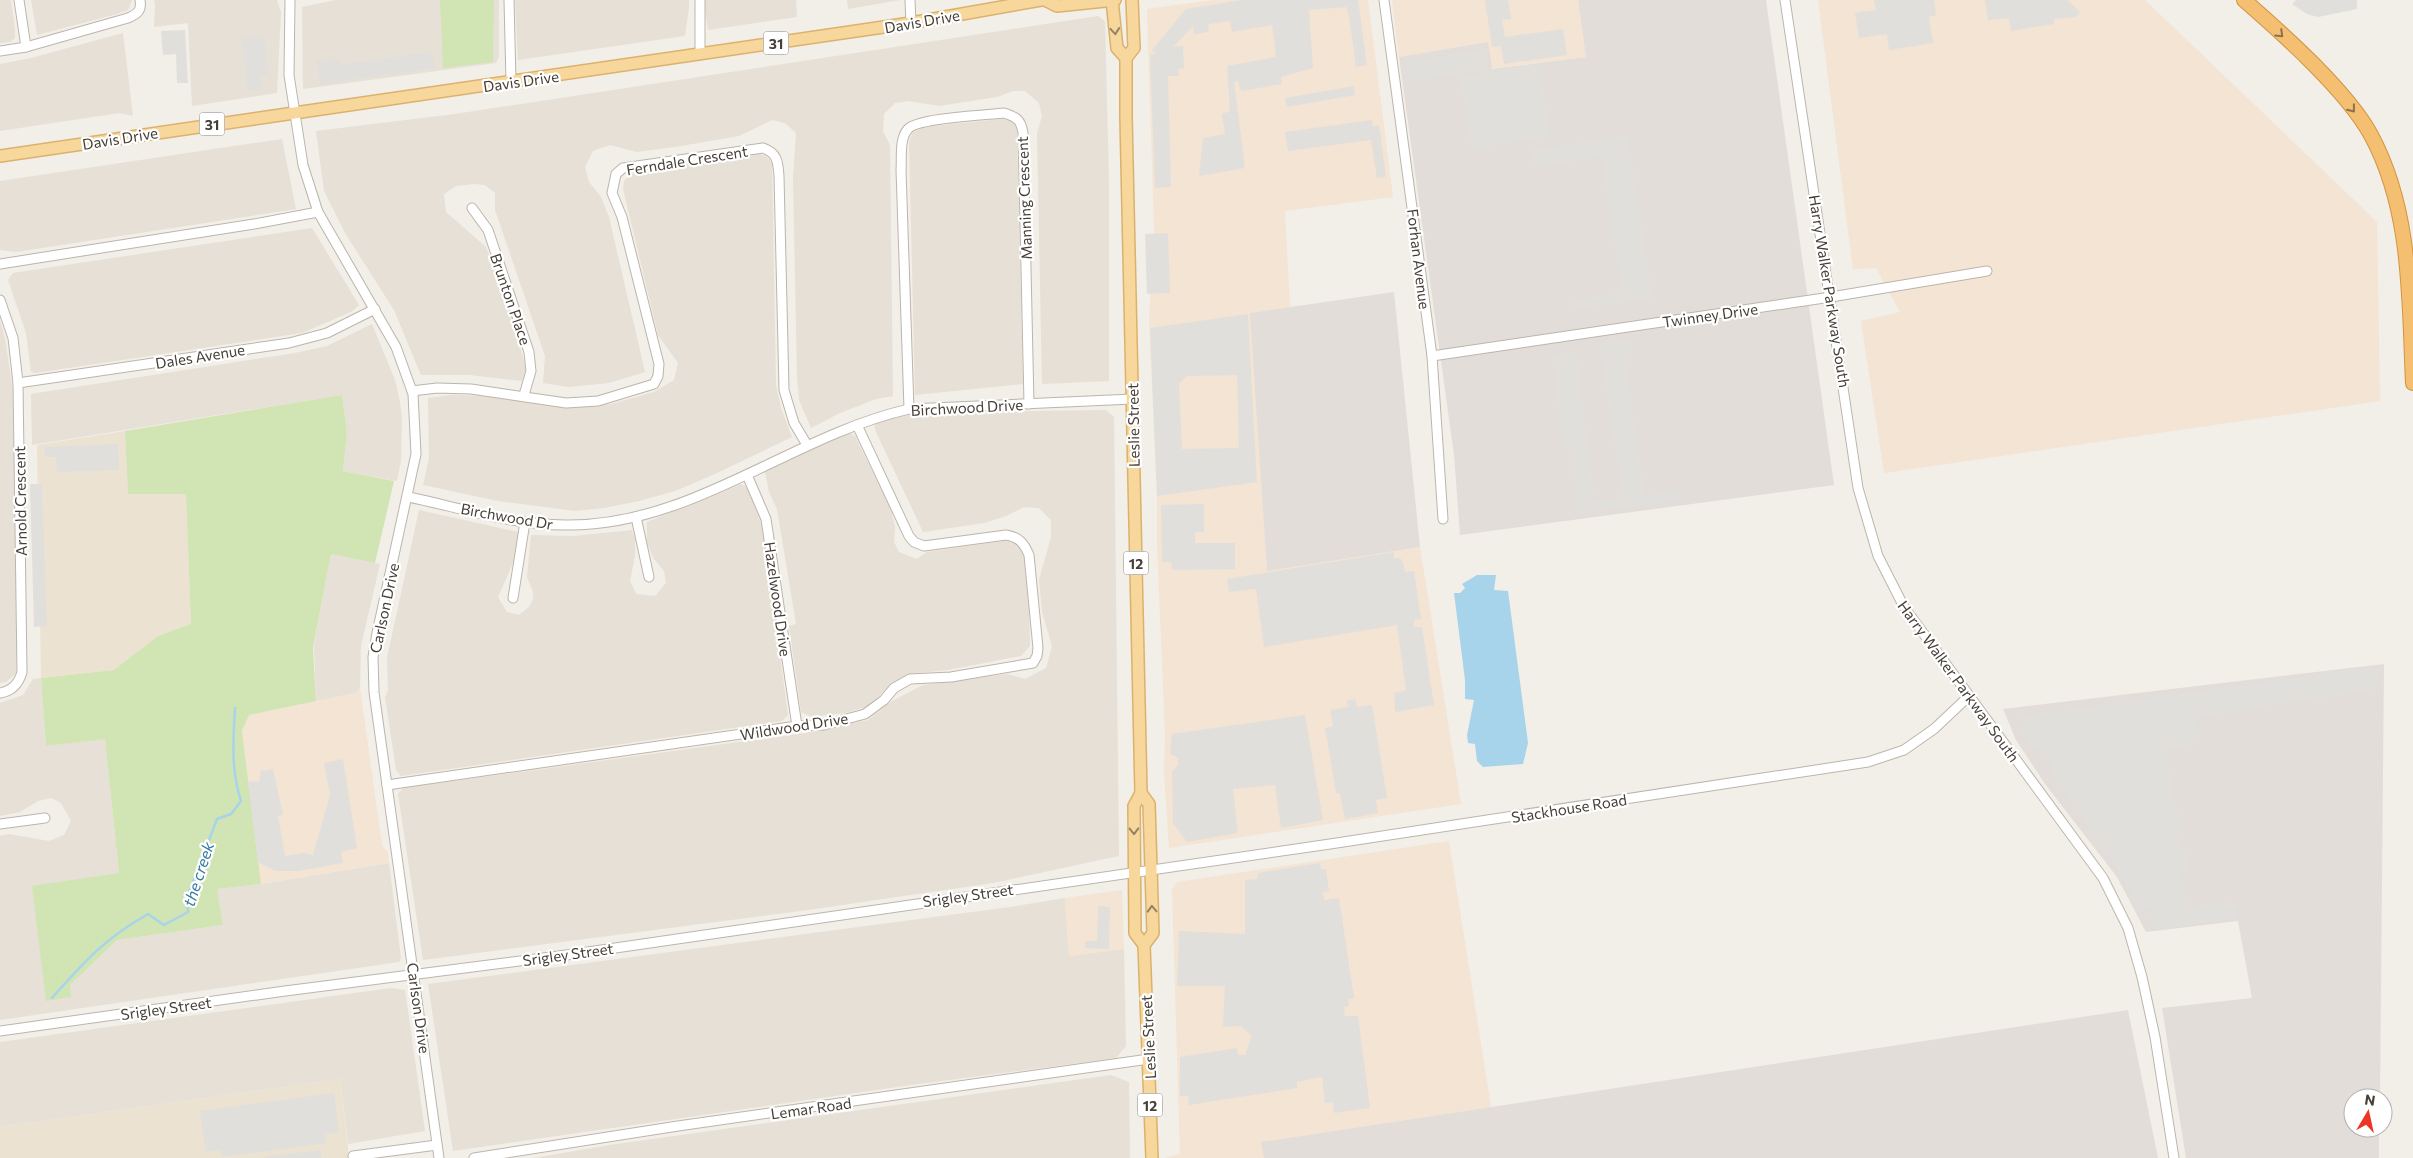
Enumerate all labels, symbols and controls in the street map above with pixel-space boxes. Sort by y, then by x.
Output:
street label: Davis Drive [883,6,961,36]
one-way arrow [1109,27,1120,35]
one-way arrow [2274,28,2283,37]
road number: 31 [764,32,788,54]
street label: Davis Drive [482,67,560,95]
one-way arrow [2347,103,2355,112]
road number: 31 [200,112,224,136]
street label: Davis Drive [81,123,159,153]
street label: Manning Crescent [1013,136,1035,260]
street label: Ferndale Crescent [625,142,749,178]
street label: Harry Walker Parkway South [1806,193,1854,389]
street label: Forhan Avenue [1404,208,1434,310]
street label: Brunton Place [487,251,535,347]
street label: Twinney Drive [1661,299,1759,331]
street label: Dales Avenue [154,340,246,372]
street label: Leslie Street [1123,383,1143,467]
street label: Birchwood Drive [910,395,1024,419]
street label: Arnold Crescent [10,446,30,556]
street label: Birchwood Dr [459,499,555,533]
street label: Hazelwood Drive [761,540,795,658]
road number: 12 [1124,552,1148,574]
street label: Carlson Drive [366,561,402,655]
street label: Harry Walker Parkway South [1894,597,2024,765]
street label: Wildwood Drive [739,709,849,743]
street label: Stackhouse Road [1510,790,1628,826]
one-way arrow [1129,828,1139,835]
water label: the creek [179,839,217,909]
street label: Srigley Street [922,880,1014,910]
one-way arrow [1147,905,1158,913]
street label: Srigley Street [522,939,614,969]
street label: Carlson Drive [404,961,434,1055]
street label: Srigley Street [120,993,212,1023]
street label: Leslie Street [1137,995,1159,1079]
north arrow [2343,1088,2393,1138]
text: N [2364,1090,2377,1109]
street label: Lemar Road [769,1093,853,1123]
road number: 12 [1138,1094,1162,1116]

